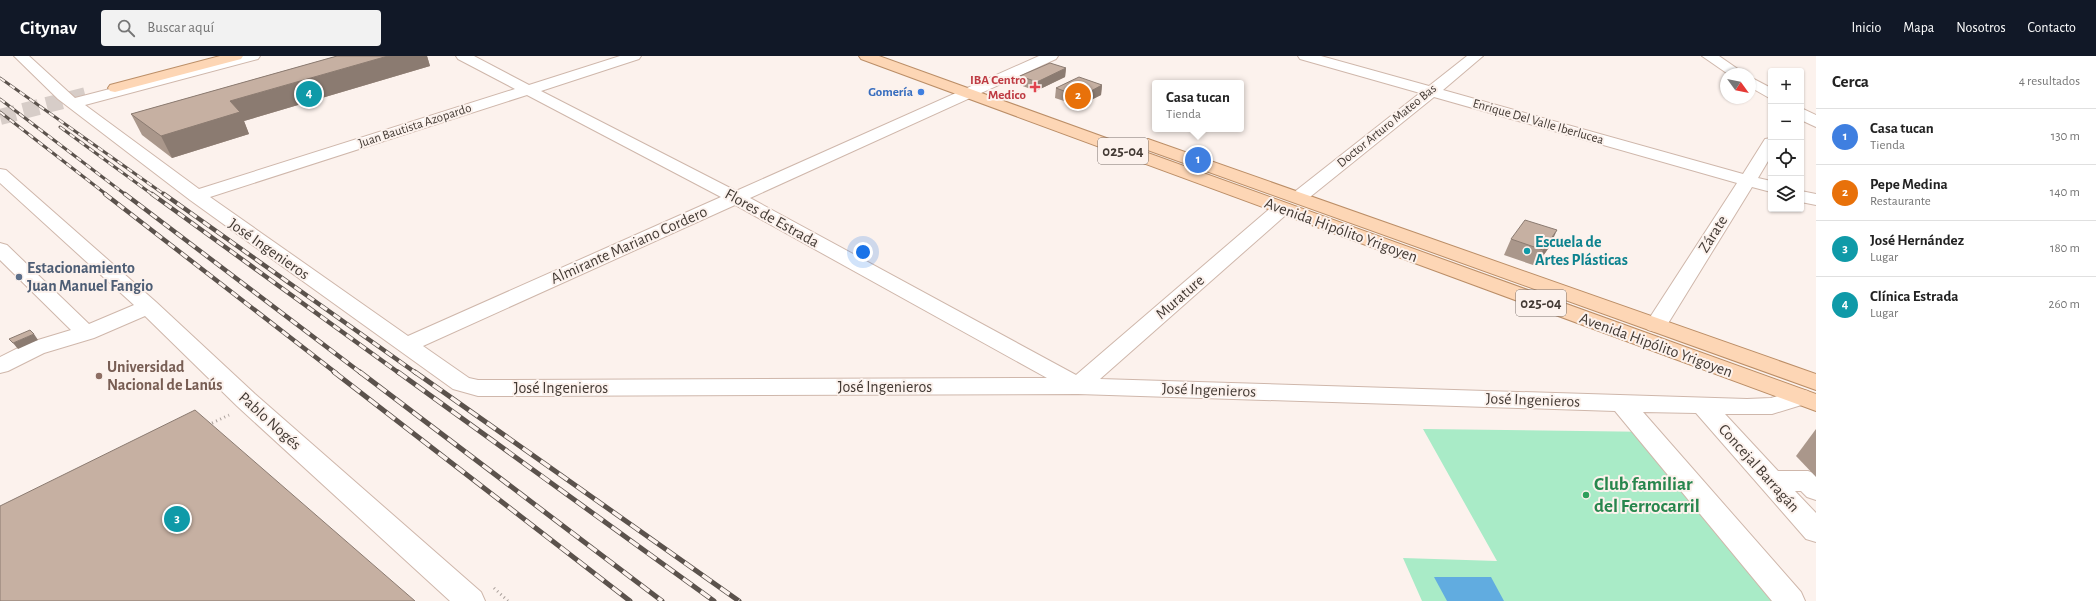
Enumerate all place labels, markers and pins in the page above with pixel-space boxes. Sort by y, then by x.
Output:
place label: IBA Centro Medico [970,74,1027,102]
pin: 4 [296,79,322,109]
marker: IBA Centro Medico [1029,81,1041,93]
pin: 2 [1065,81,1091,111]
place label: Gomería [868,86,913,99]
marker: Gomería [916,87,926,97]
pin: 1 [1185,145,1211,175]
place label: Escuela de Artes Plásticas [1535,234,1628,268]
marker: Escuela de Artes Plásticas [1522,246,1532,256]
place label: Estacionamiento Juan Manuel Fangio [27,260,153,294]
marker: Estacionamiento Juan Manuel Fangio [14,272,24,282]
place label: Universidad Nacional de Lanús [107,359,222,393]
marker: Universidad Nacional de Lanús [94,371,104,381]
place label: Club familiar del Ferrocarril [1594,475,1700,516]
marker: Club familiar del Ferrocarril [1581,490,1591,500]
pin: 3 [164,504,190,534]

